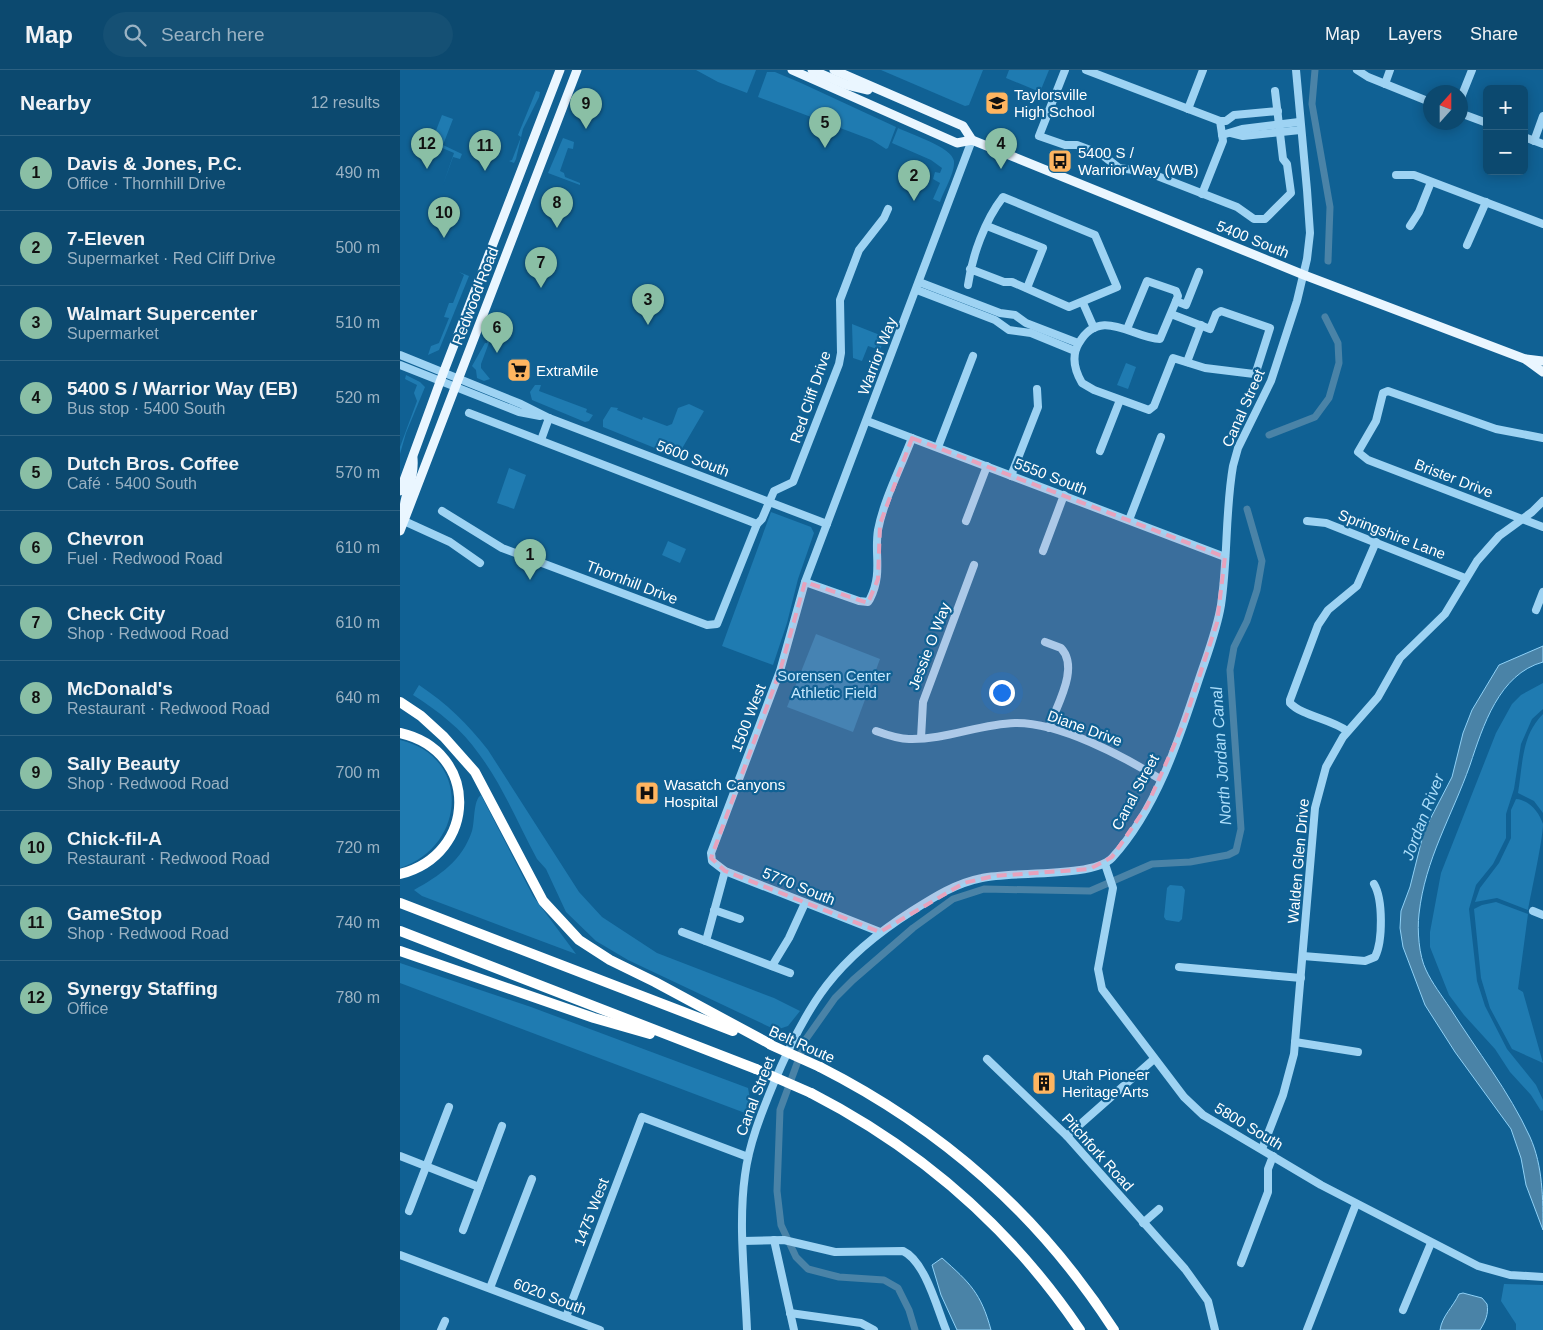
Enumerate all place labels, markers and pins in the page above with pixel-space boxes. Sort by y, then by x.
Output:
place label: Taylorsville High School [1014,86,1095,120]
pin: 9 [570,88,602,129]
school or university icon: Taylorsville High School [984,90,1010,116]
pin: 5 [809,107,841,148]
pin: 12 [411,128,443,169]
pin: 4 [985,128,1017,169]
pin: 11 [469,130,501,171]
place label: 5400 S / Warrior Way (WB) [1078,144,1199,178]
bus stop icon: 5400 S / Warrior Way (WB) [1047,148,1073,174]
pin: 2 [898,160,930,201]
pin: 8 [541,187,573,228]
pin: 10 [428,197,460,238]
pin: 7 [525,247,557,288]
pin: 3 [632,284,664,325]
pin: 6 [481,312,513,353]
supermarket icon: ExtraMile [506,357,532,383]
place label: ExtraMile [536,362,599,379]
pin: 1 [514,539,546,580]
place label: Wasatch Canyons Hospital [664,776,785,810]
hospital icon: Wasatch Canyons Hospital [634,780,660,806]
place label: Utah Pioneer Heritage Arts [1062,1066,1150,1100]
building icon: Utah Pioneer Heritage Arts [1031,1070,1057,1096]

